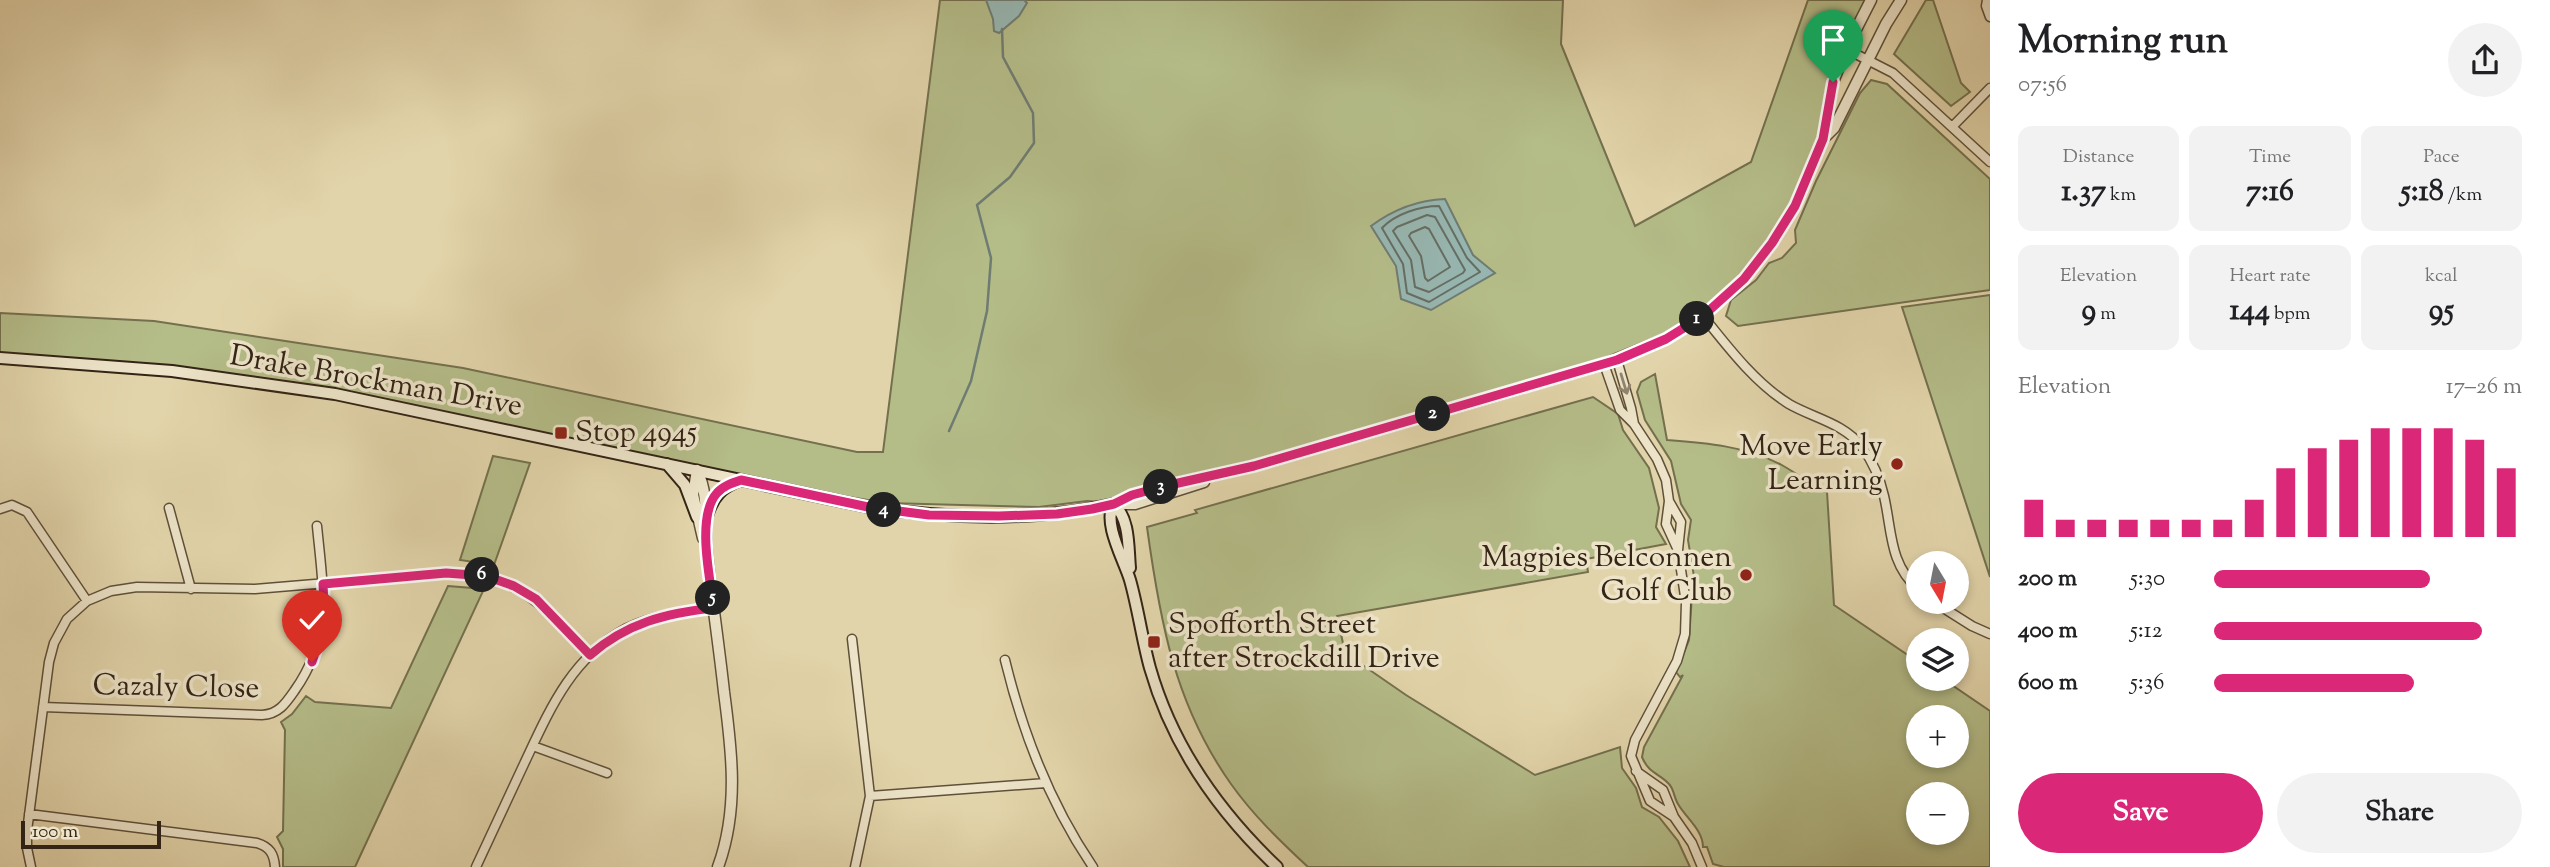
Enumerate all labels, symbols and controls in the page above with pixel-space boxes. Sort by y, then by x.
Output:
pin [1803,10,1863,82]
text: Morning run [2018,16,2228,70]
icon: arrive [1814,21,1852,59]
button: share [2448,23,2522,97]
text: 07:56 [2018,69,2067,102]
text: Distance [2063,144,2134,171]
text: Time [2249,144,2291,171]
text: Pace [2423,144,2460,171]
text: 1.37 [2061,171,2106,214]
text: 7:16 [2246,171,2294,214]
text: 5:18 [2400,171,2444,214]
text: km [2106,182,2136,209]
text: /km [2444,182,2482,209]
text: Elevation [2060,263,2137,290]
text: Heart rate [2229,263,2311,290]
text: kcal [2425,263,2458,290]
text: 9 [2081,290,2096,333]
text: 144 [2230,290,2270,333]
text: 95 [2429,290,2454,333]
text: m [2096,301,2116,328]
text: bpm [2270,301,2310,328]
pin: 1 [1680,302,1714,336]
text: 1 [1693,305,1700,332]
street label: Drake Brockman Drive [226,335,526,429]
text: Elevation [2018,371,2111,404]
text: 17–26 m [2446,371,2522,404]
one-way arrow [1618,373,1631,395]
pin: 2 [1416,396,1450,432]
text: 2 [1428,400,1437,427]
place label: Stop 4945 [575,412,697,455]
marker: Stop 4945 [553,425,569,441]
place label: Move Early Learning [1740,426,1883,503]
marker: Move Early Learning [1889,456,1905,472]
pin: 3 [1144,470,1178,504]
text: 3 [1157,473,1164,500]
pin: 4 [866,492,902,528]
text: 4 [879,496,888,523]
place label: Magpies Belconnen Golf Club [1482,537,1732,614]
north arrow [1906,551,1969,614]
map controls [1906,551,1969,845]
pin: 6 [464,558,500,592]
text: 6 [477,561,486,588]
text: 200 m [2018,563,2077,596]
text: 5:30 [2130,563,2165,596]
marker: Magpies Belconnen Golf Club [1738,567,1754,583]
pin: 5 [696,580,730,616]
text: 5 [709,584,716,611]
pin [282,590,342,662]
icon: check [293,601,331,639]
place label: Spofforth Street after Strockdill Drive [1168,604,1440,681]
text: 400 m [2018,615,2078,648]
text: 5:12 [2130,615,2162,648]
button: layers [1906,628,1969,691]
marker: Spofforth Street after Strockdill Drive [1146,634,1162,650]
street label: Cazaly Close [92,665,260,711]
text: 600 m [2018,667,2078,700]
text: 5:36 [2130,667,2164,700]
button: + [1906,705,1969,768]
button: Save [2018,773,2263,853]
button: Share [2277,773,2522,853]
button: − [1906,782,1969,845]
scale bar [21,818,161,850]
text: 100 m [32,819,78,846]

